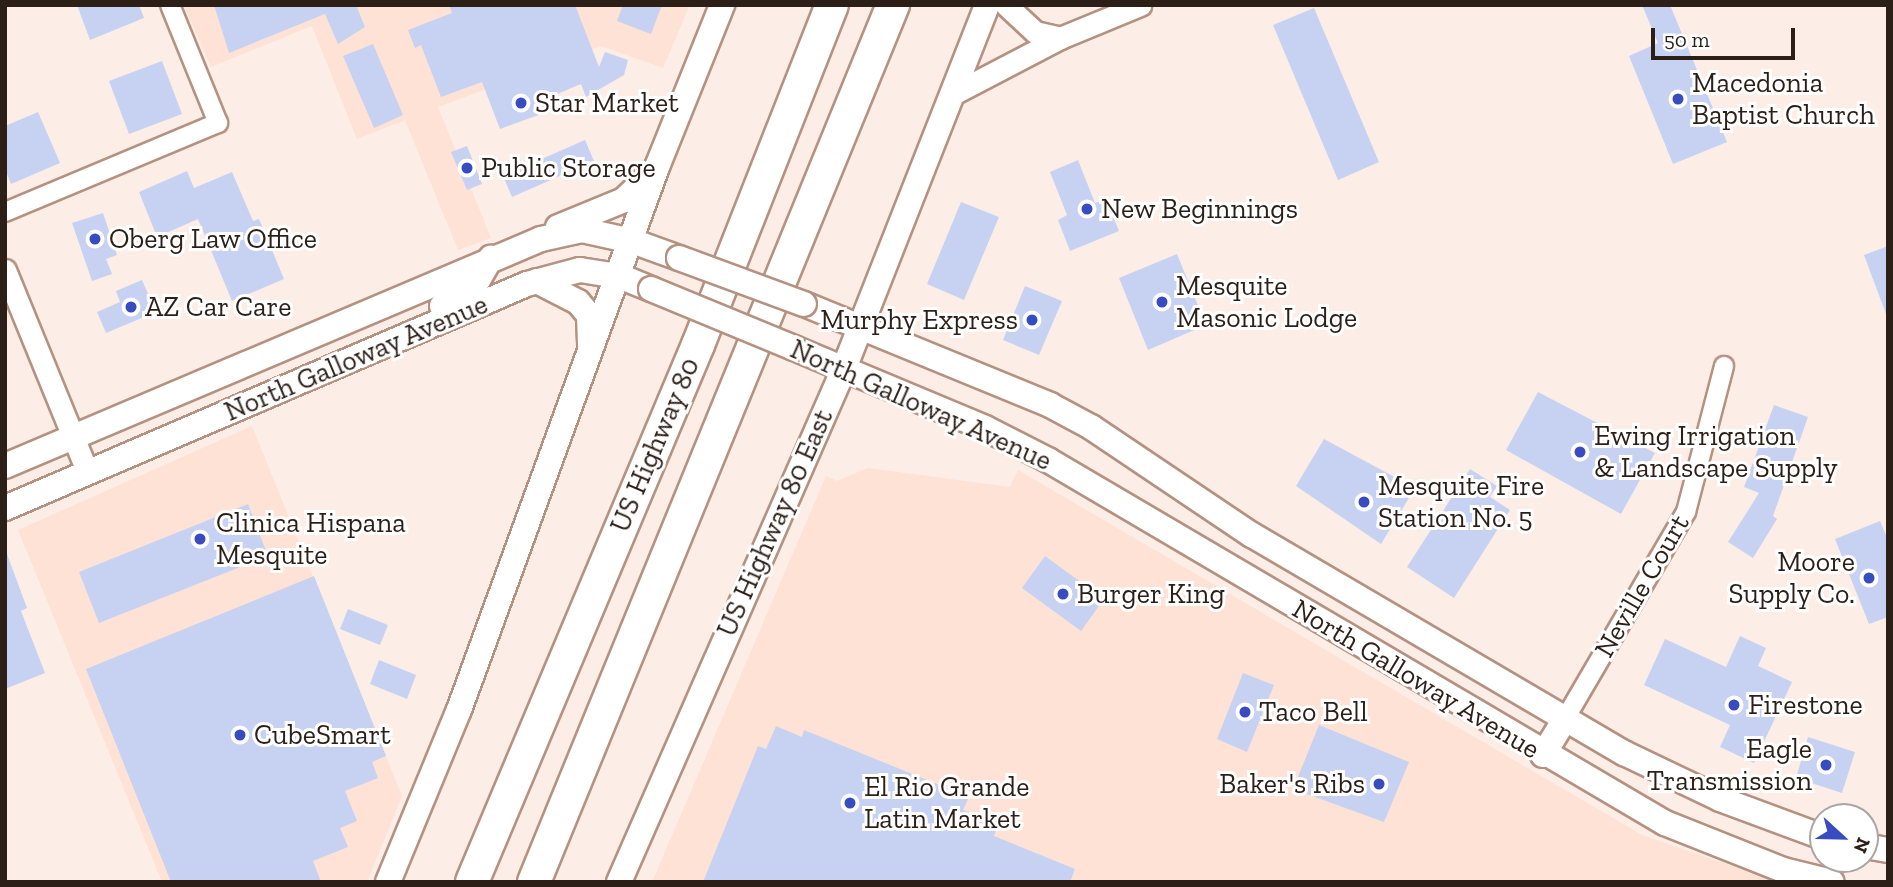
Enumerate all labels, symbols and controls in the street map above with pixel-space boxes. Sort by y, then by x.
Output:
scale bar [1655,14,1798,58]
text: 50 m [1664,27,1710,52]
place label: Macedonia Baptist Church [1692,66,1875,132]
place label: Star Market [535,86,679,120]
marker: Macedonia Baptist Church [1670,91,1686,107]
marker: Star Market [513,95,529,111]
place label: Public Storage [481,151,656,185]
marker: Public Storage [459,160,475,176]
place label: New Beginnings [1101,192,1299,226]
marker: New Beginnings [1079,201,1095,217]
place label: Oberg Law Office [109,222,318,256]
marker: Oberg Law Office [87,231,103,247]
place label: Mesquite Masonic Lodge [1176,269,1357,335]
street label: North Galloway Avenue [219,287,493,429]
place label: AZ Car Care [145,290,292,324]
marker: Mesquite Masonic Lodge [1154,294,1170,310]
marker: AZ Car Care [123,299,139,315]
place label: Murphy Express [820,303,1018,337]
marker: Murphy Express [1024,312,1040,328]
street label: North Galloway Avenue [784,332,1058,478]
street label: US Highway 80 [603,352,707,538]
street label: US Highway 80 East [710,404,840,642]
place label: Ewing Irrigation & Landscape Supply [1594,419,1837,485]
marker: Ewing Irrigation & Landscape Supply [1572,444,1588,460]
place label: Mesquite Fire Station No. 5 [1378,469,1544,535]
marker: Mesquite Fire Station No. 5 [1356,494,1372,510]
place label: Clinica Hispana Mesquite [216,506,406,572]
street label: Neville Court [1588,509,1696,663]
marker: Clinica Hispana Mesquite [190,529,210,549]
place label: Moore Supply Co. [1728,545,1855,611]
marker: Moore Supply Co. [1861,570,1877,586]
place label: Burger King [1077,577,1225,611]
marker: Burger King [1055,586,1071,602]
street label: North Galloway Avenue [1286,591,1546,767]
place label: Firestone [1748,688,1863,722]
place label: Taco Bell [1259,695,1368,729]
marker: Firestone [1726,697,1742,713]
marker: Taco Bell [1237,704,1253,720]
place label: CubeSmart [254,718,391,752]
marker: CubeSmart [232,727,248,743]
place label: Eagle Transmission [1647,732,1812,798]
marker: Eagle Transmission [1818,757,1834,773]
place label: Baker's Ribs [1219,767,1365,801]
place label: El Rio Grande Latin Market [864,770,1029,836]
marker: Baker's Ribs [1371,776,1387,792]
marker: El Rio Grande Latin Market [842,795,858,811]
north arrow [1809,803,1879,873]
text: N [1849,834,1875,856]

